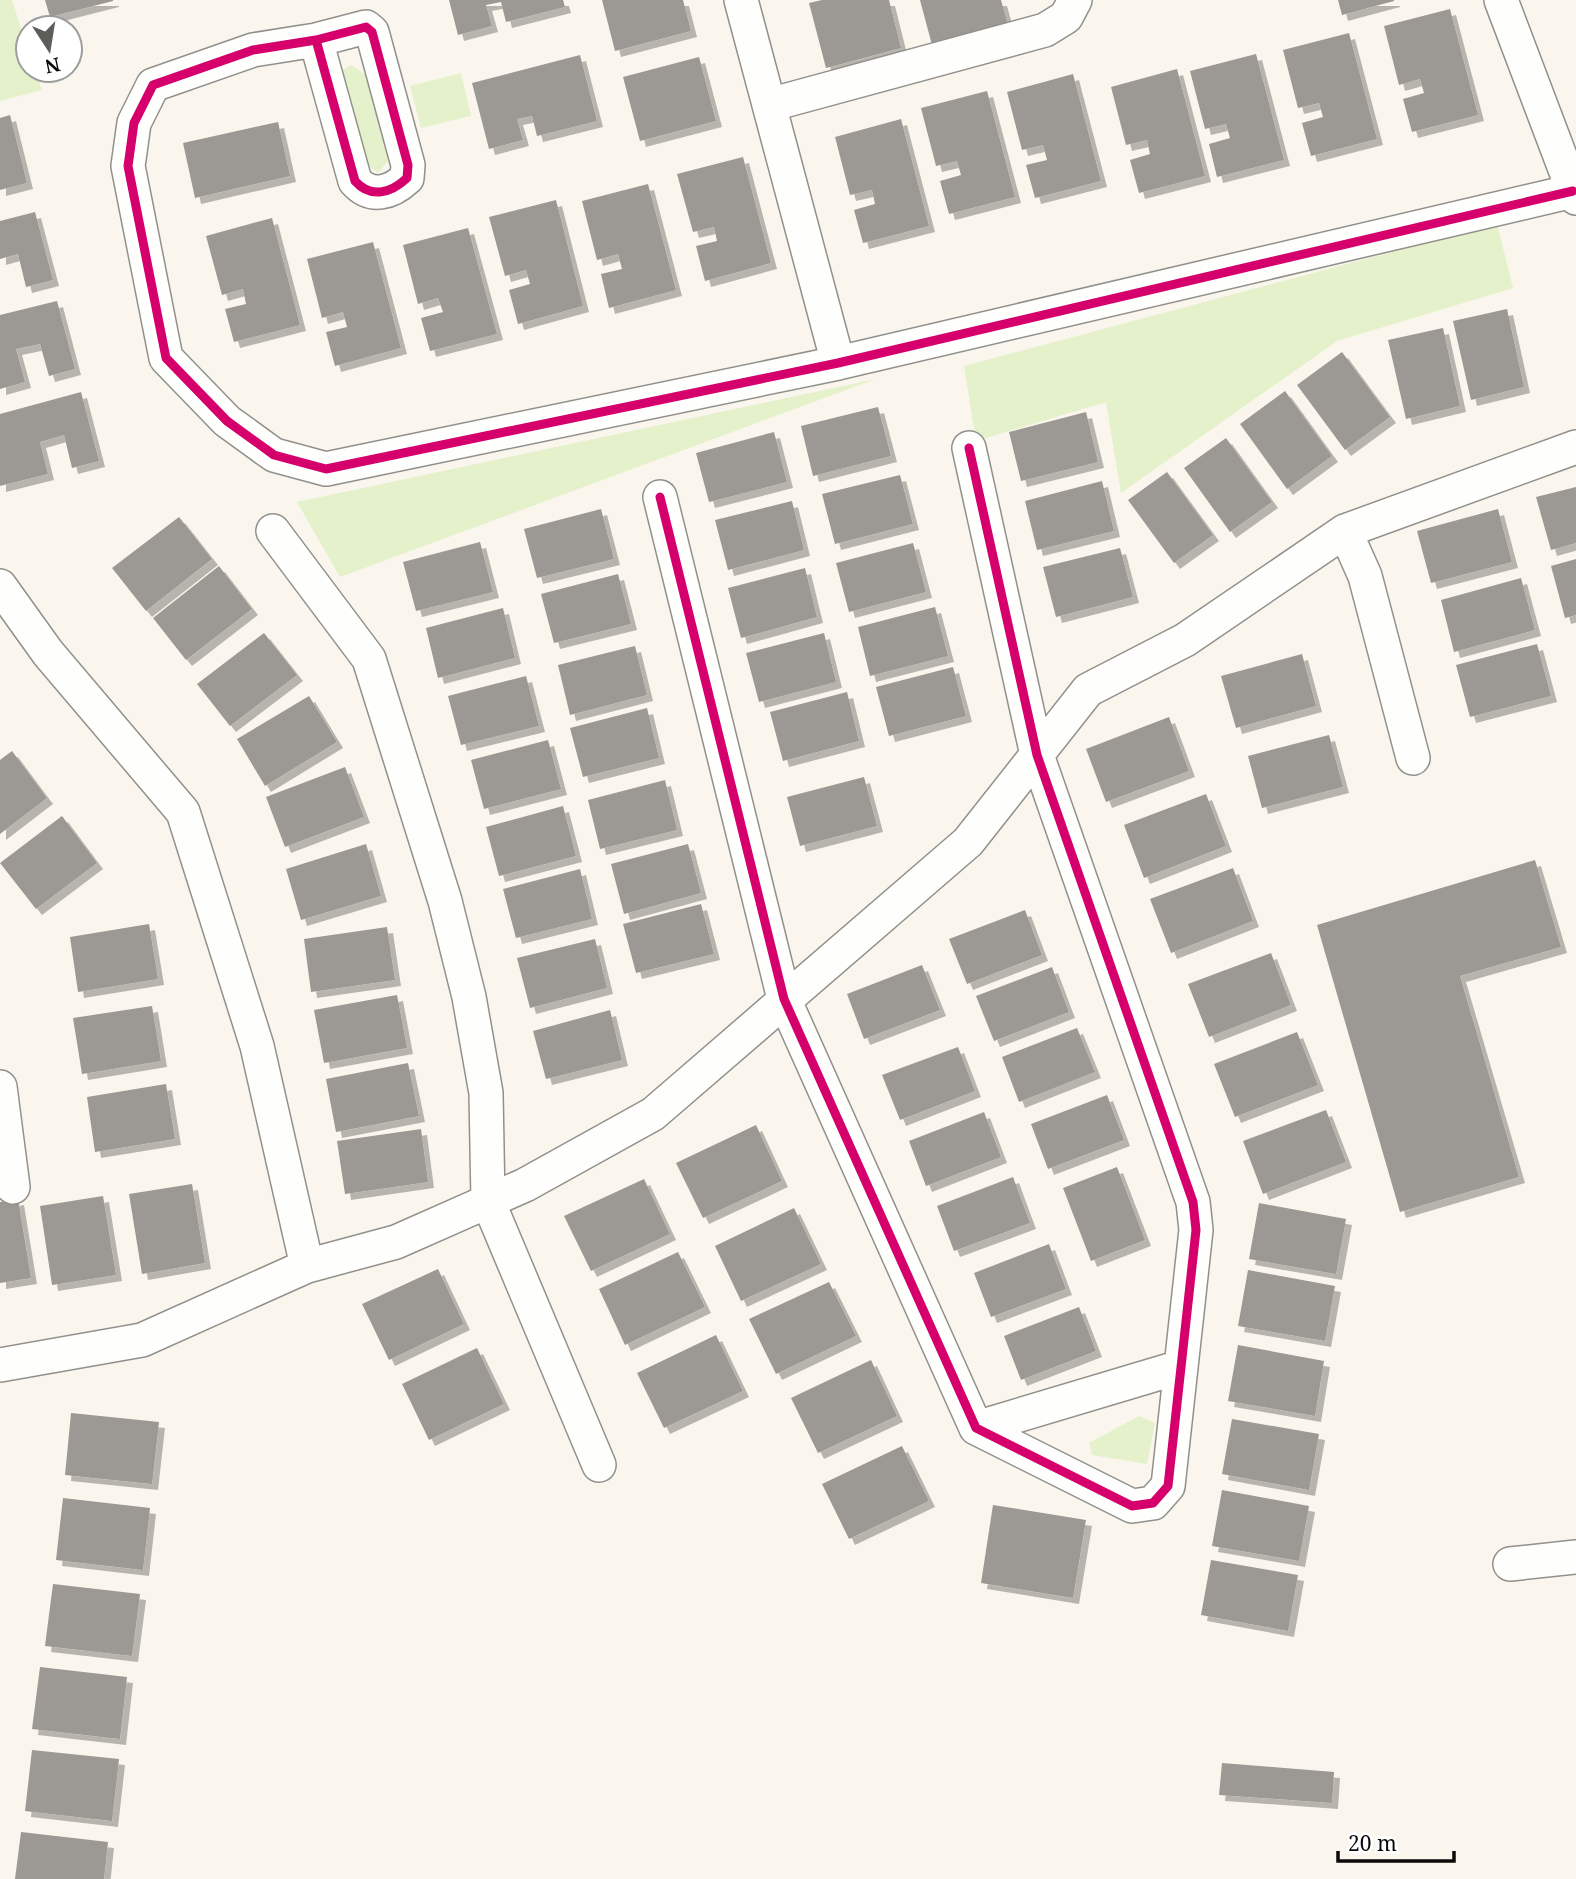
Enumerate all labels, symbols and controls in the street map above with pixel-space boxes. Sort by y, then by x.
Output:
north arrow [14,14,84,84]
text: N [42,51,63,80]
scale bar [1338,1820,1454,1864]
text: 20 m [1348,1829,1397,1857]

